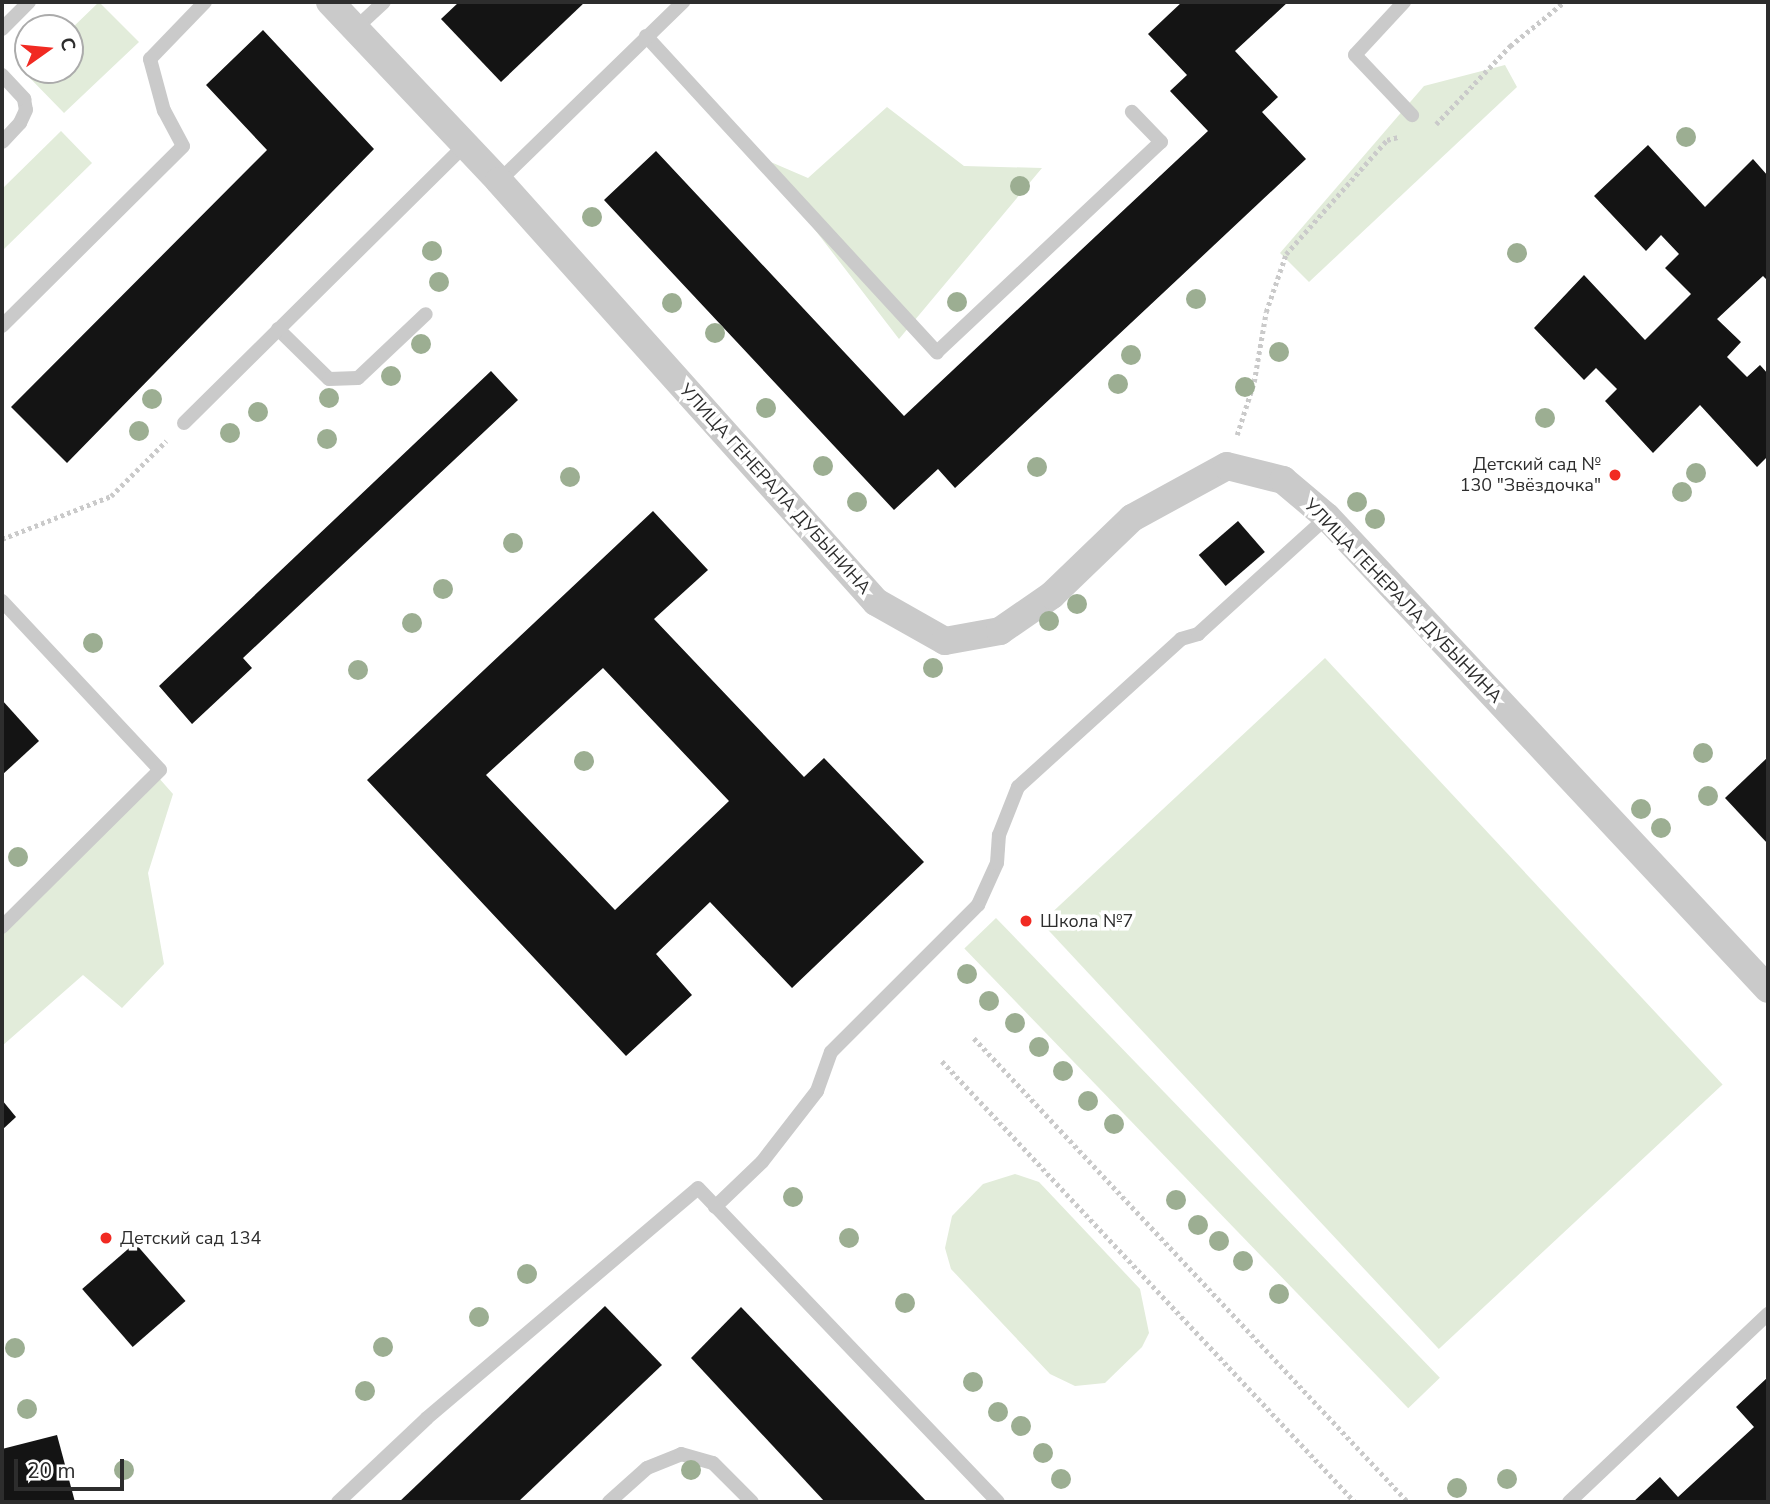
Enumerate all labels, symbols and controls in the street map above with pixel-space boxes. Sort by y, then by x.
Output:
north arrow [14,14,84,84]
text: С [53,34,82,54]
street label: УЛИЦА ГЕНЕРАЛА ДУБЫНИНА [675,379,875,599]
place label: Детский сад № 130 "Звёздочка" [1460,454,1601,496]
marker: Детский сад № 130 "Звёздочка" [1607,467,1623,483]
street label: УЛИЦА ГЕНЕРАЛА ДУБЫНИНА [1300,494,1506,708]
place label: Школа №7 [1040,910,1133,932]
marker: Школа №7 [1018,913,1034,929]
place label: Детский сад 134 [120,1227,261,1249]
marker: Детский сад 134 [98,1230,114,1246]
scale bar [18,1444,128,1488]
text: 20 m [27,1457,76,1485]

